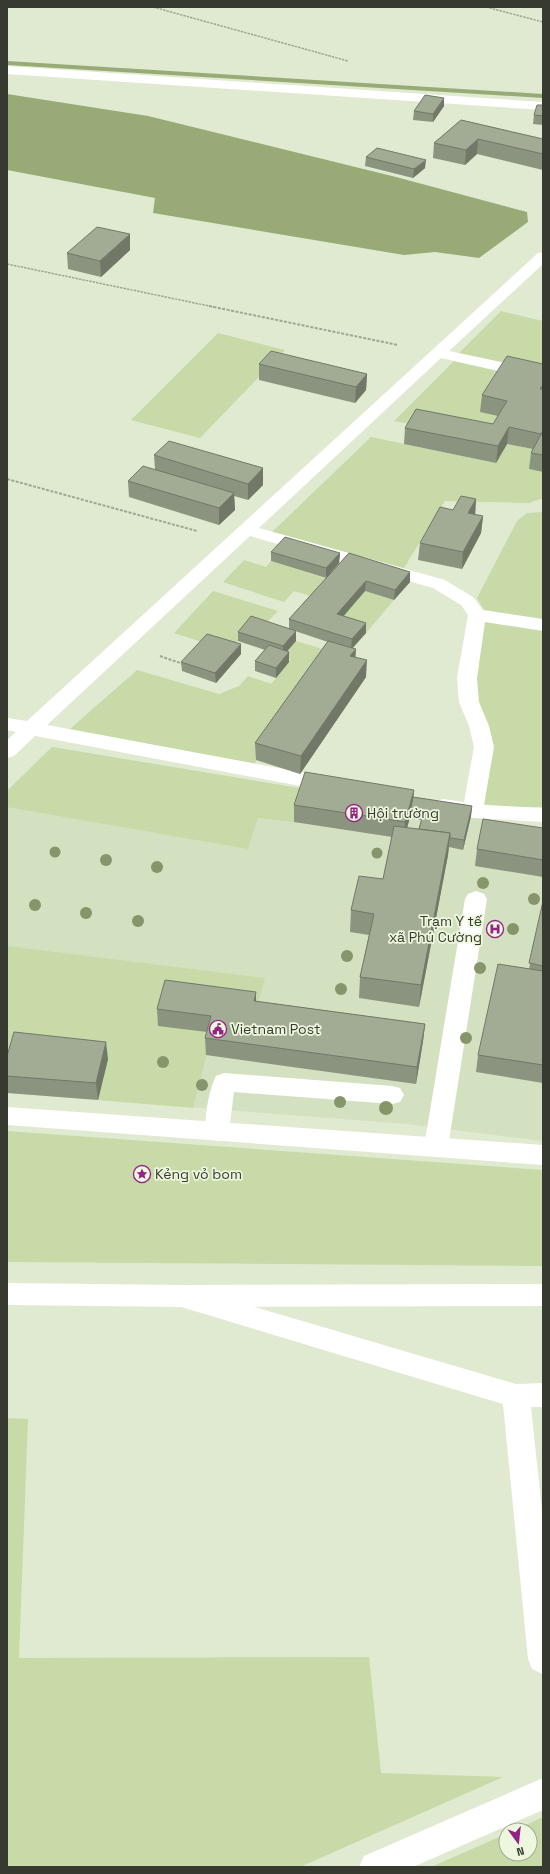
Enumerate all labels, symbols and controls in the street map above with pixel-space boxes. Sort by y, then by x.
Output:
building icon: Hội trường [344,803,364,823]
place label: Hội trường [367,804,439,822]
place label: Trạm Y tế xã Phú Cường [389,912,483,946]
hospital icon: Trạm Y tế xã Phú Cường [485,919,505,939]
public building icon: Vietnam Post [208,1019,228,1039]
place label: Vietnam Post [231,1020,320,1038]
place icon: Kẻng vỏ bom [132,1164,152,1184]
place label: Kẻng vỏ bom [155,1165,242,1183]
north arrow [498,1822,538,1862]
text: N [515,1844,526,1859]

